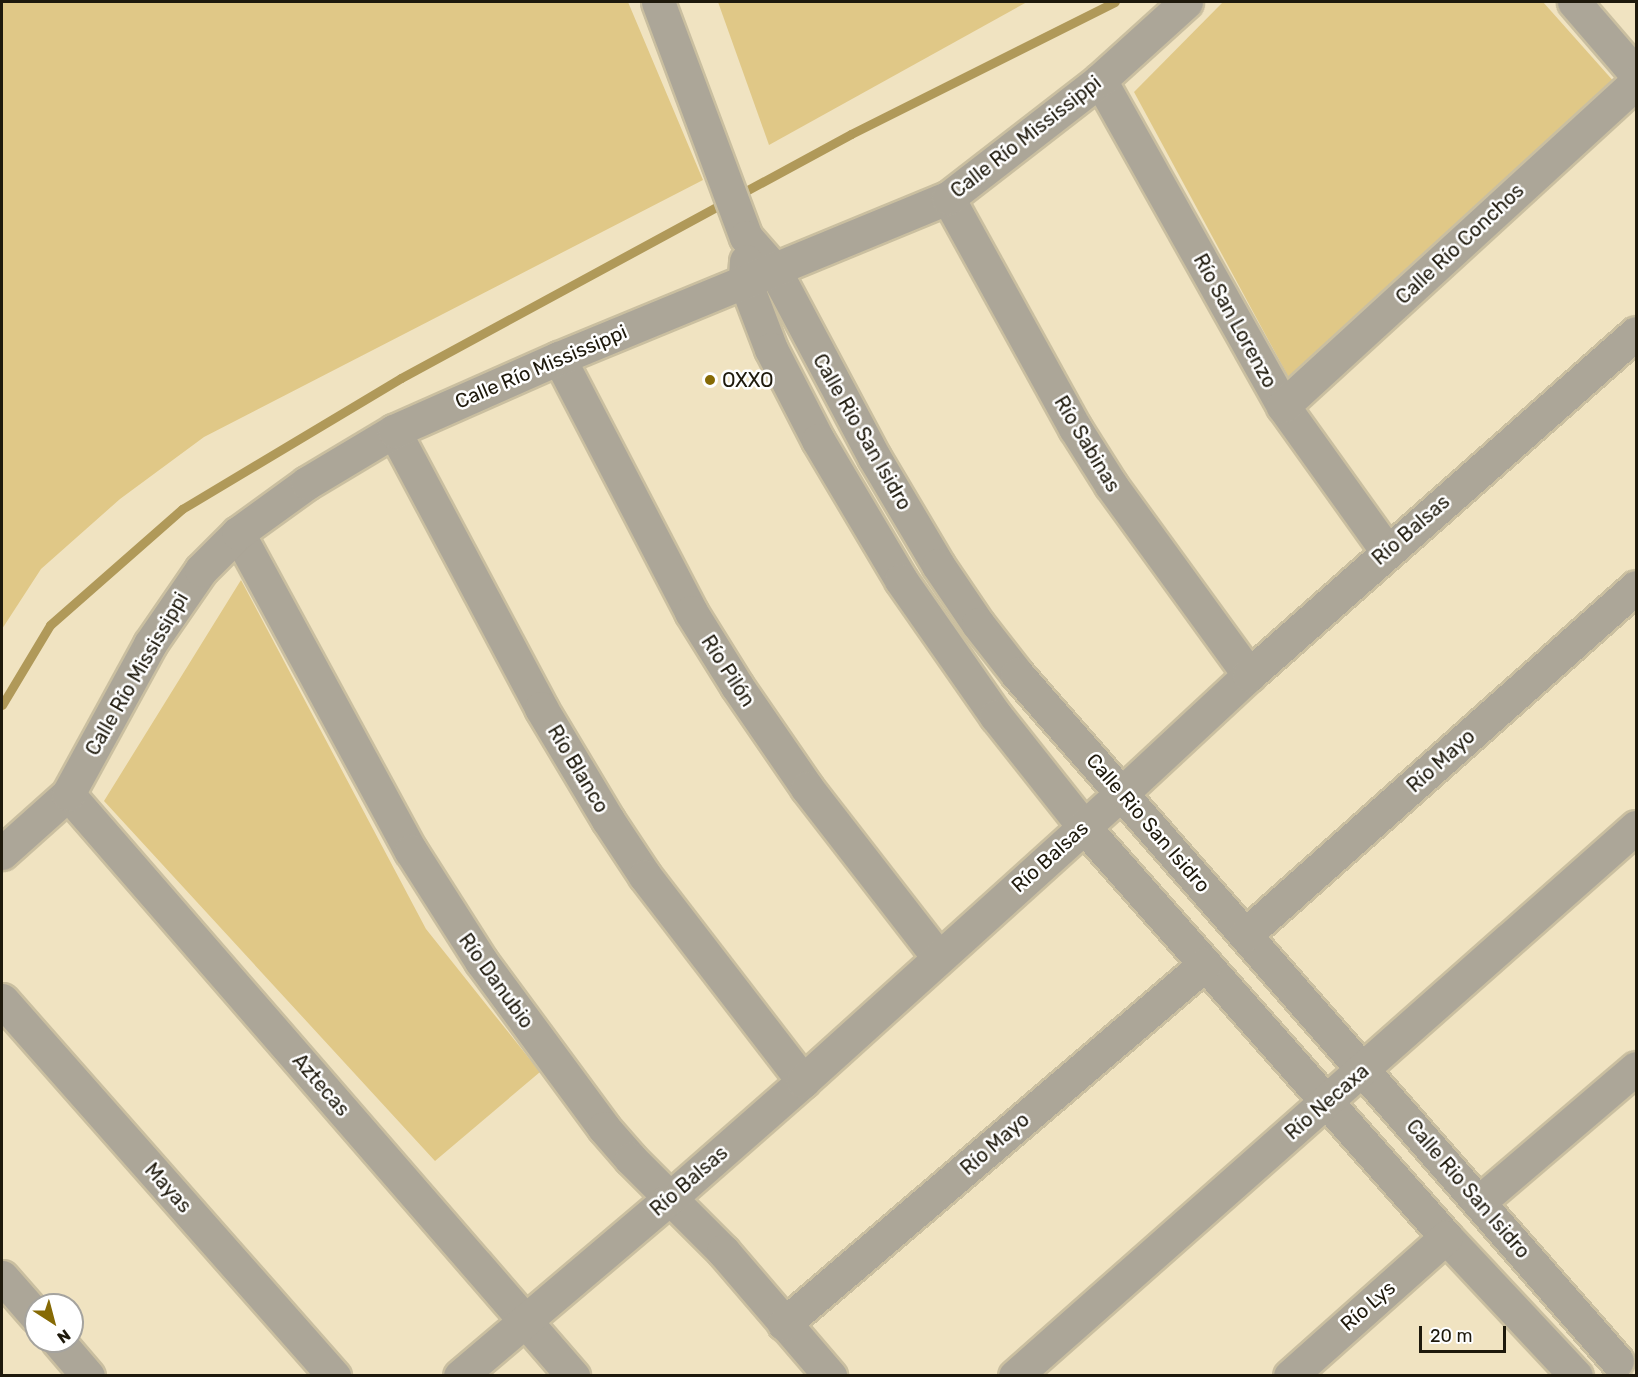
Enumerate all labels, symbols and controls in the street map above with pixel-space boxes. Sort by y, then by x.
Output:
street label: Calle Río Mississippi [946,71,1106,203]
street label: Calle Río Conchos [1391,179,1529,309]
street label: Río San Lorenzo [1188,250,1282,392]
street label: Calle Río Mississippi [451,320,631,414]
street label: Calle Rio San Isidro [808,350,916,514]
place label: OXXO [722,368,773,392]
marker: OXXO [703,373,717,387]
street label: Río Sabinas [1049,392,1125,496]
street label: Río Balsas [1367,490,1455,570]
street label: Calle Río Mississippi [81,588,193,760]
street label: Río Pilón [696,631,760,711]
street label: Río Blanco [542,721,614,817]
street label: Río Mayo [1402,724,1480,798]
street label: Calle Rio San Isidro [1081,749,1215,897]
street label: Río Balsas [1007,816,1093,898]
street label: Río Danubio [454,929,538,1033]
street label: Aztecas [287,1049,355,1121]
street label: Río Necaxa [1280,1059,1374,1145]
street label: Río Mayo [956,1108,1034,1180]
street label: Calle Rio San Isidro [1401,1115,1535,1263]
street label: Río Balsas [645,1141,733,1221]
street label: Mayas [139,1158,197,1218]
street label: Río Lys [1336,1276,1400,1336]
north arrow [24,1293,84,1353]
scale bar [1422,1314,1509,1352]
text: N [53,1325,74,1347]
text: 20 m [1430,1325,1472,1347]

